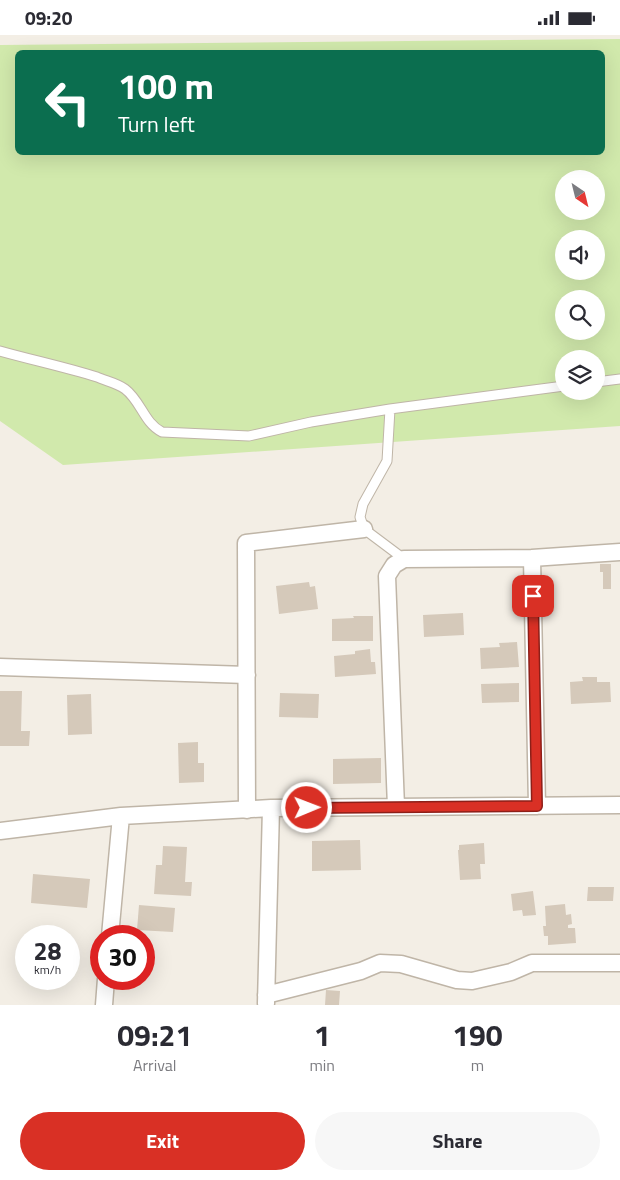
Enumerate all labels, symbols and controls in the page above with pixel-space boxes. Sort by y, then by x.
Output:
text: 09:20 [25,3,72,32]
text: 100 m [118,59,214,113]
icon: left [35,70,100,135]
text: Turn left [118,107,195,141]
north arrow [555,170,605,220]
map controls [555,170,605,400]
button: sound [555,230,605,280]
button: search [555,290,605,340]
button: layers [555,350,605,400]
pin [512,575,554,617]
icon: arrive [519,582,547,610]
position arrow [280,781,332,833]
speed limit sign: 30 [90,925,155,990]
text: 28 [33,932,62,970]
text: km/h [34,960,61,979]
text: 09:21 [117,1012,192,1058]
text: 1 [314,1012,331,1058]
text: 190 [452,1012,503,1058]
text: Arrival [133,1053,176,1077]
text: min [309,1053,335,1077]
text: m [471,1053,484,1077]
button: Exit [20,1112,305,1170]
button: Share [315,1112,600,1170]

